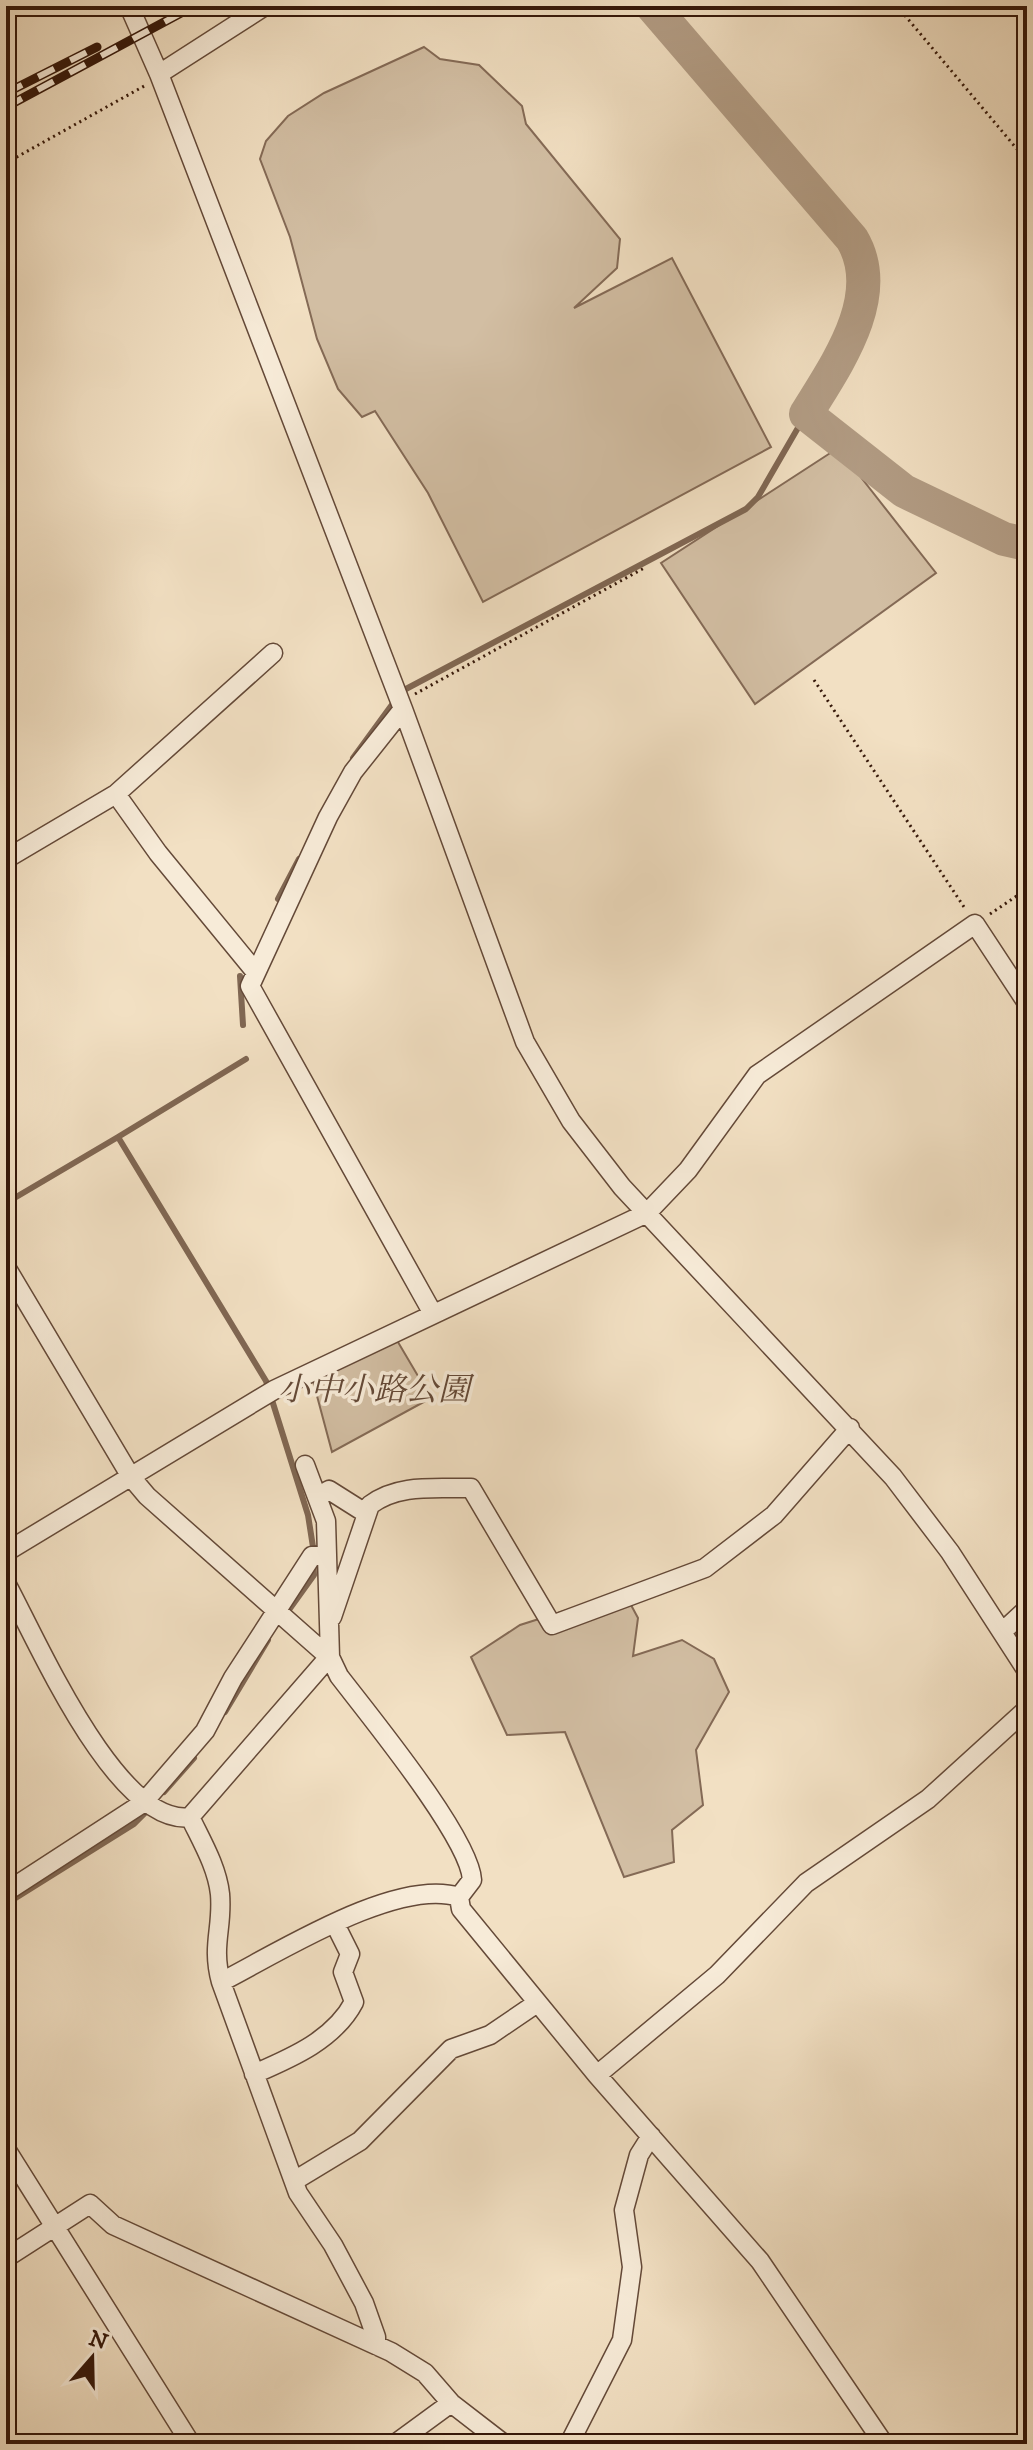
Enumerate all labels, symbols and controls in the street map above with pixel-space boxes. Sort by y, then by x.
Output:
park label: 小中小路公園 [278,1371,475,1411]
north arrow [52,2318,132,2398]
text: N [85,2325,111,2356]

